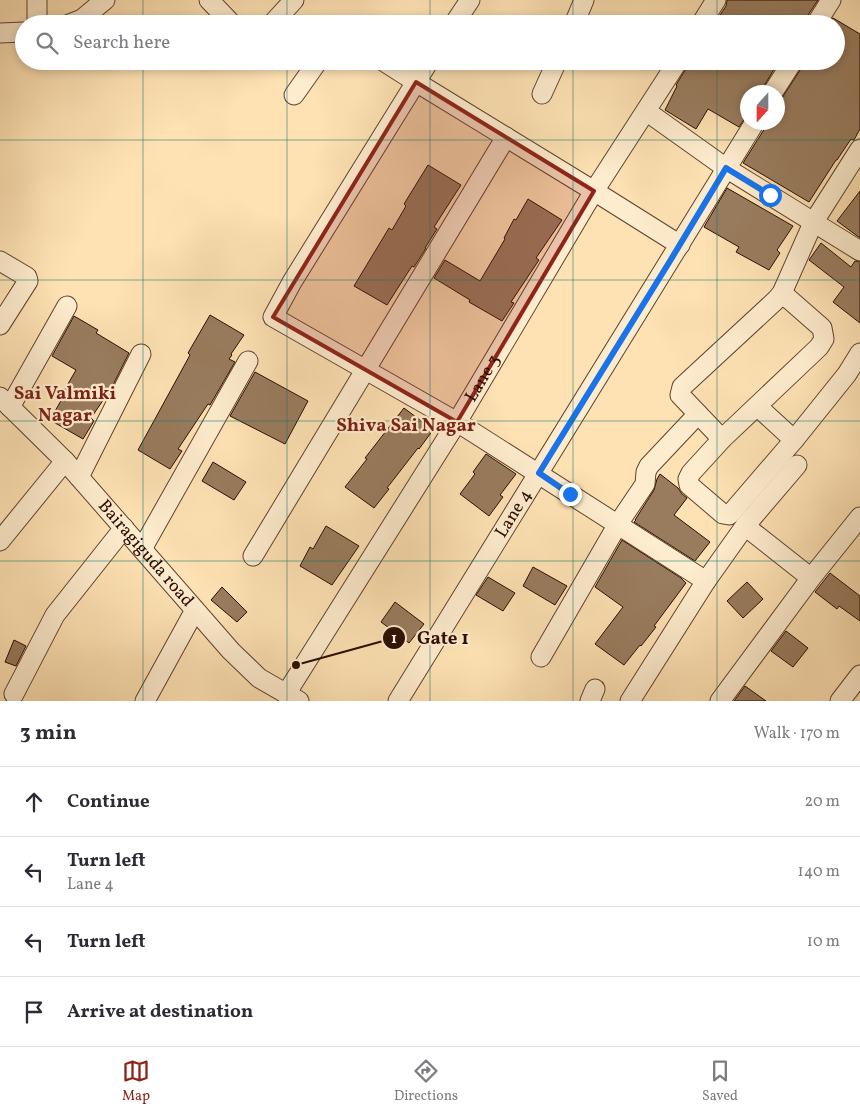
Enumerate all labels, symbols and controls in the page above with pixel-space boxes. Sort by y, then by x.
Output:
search box [15,15,845,70]
icon: search [33,29,61,57]
text: Search here [73,30,170,56]
north arrow [740,85,785,130]
route start [759,184,782,207]
street label: Lane 3 [459,350,507,407]
district label: Sai Valmiki Nagar [14,381,117,429]
district label: Shiva Sai Nagar [336,413,476,439]
route end [559,483,582,506]
street label: Lane 4 [489,485,538,543]
street label: Bairagiguda road [92,494,200,613]
callout: Gate 1 [382,621,479,655]
text: Gate 1 [417,626,469,652]
text: 1 [391,629,397,650]
text: 3 min [20,719,76,748]
text: Walk · 170 m [754,723,840,745]
icon: ahead [20,788,48,816]
text: Continue [67,789,150,815]
text: 20 m [805,791,840,813]
text: Turn left [67,848,146,874]
icon: left [20,858,48,886]
text: 140 m [798,861,840,883]
text: Lane 4 [67,874,114,896]
icon: left [20,928,48,956]
text: Turn left [67,929,146,955]
text: 10 m [807,931,840,953]
icon: arrive [20,998,48,1026]
text: Arrive at destination [67,999,253,1025]
tab: Map [122,1057,150,1106]
tab: Directions [394,1057,458,1106]
tab: Saved [702,1057,738,1106]

